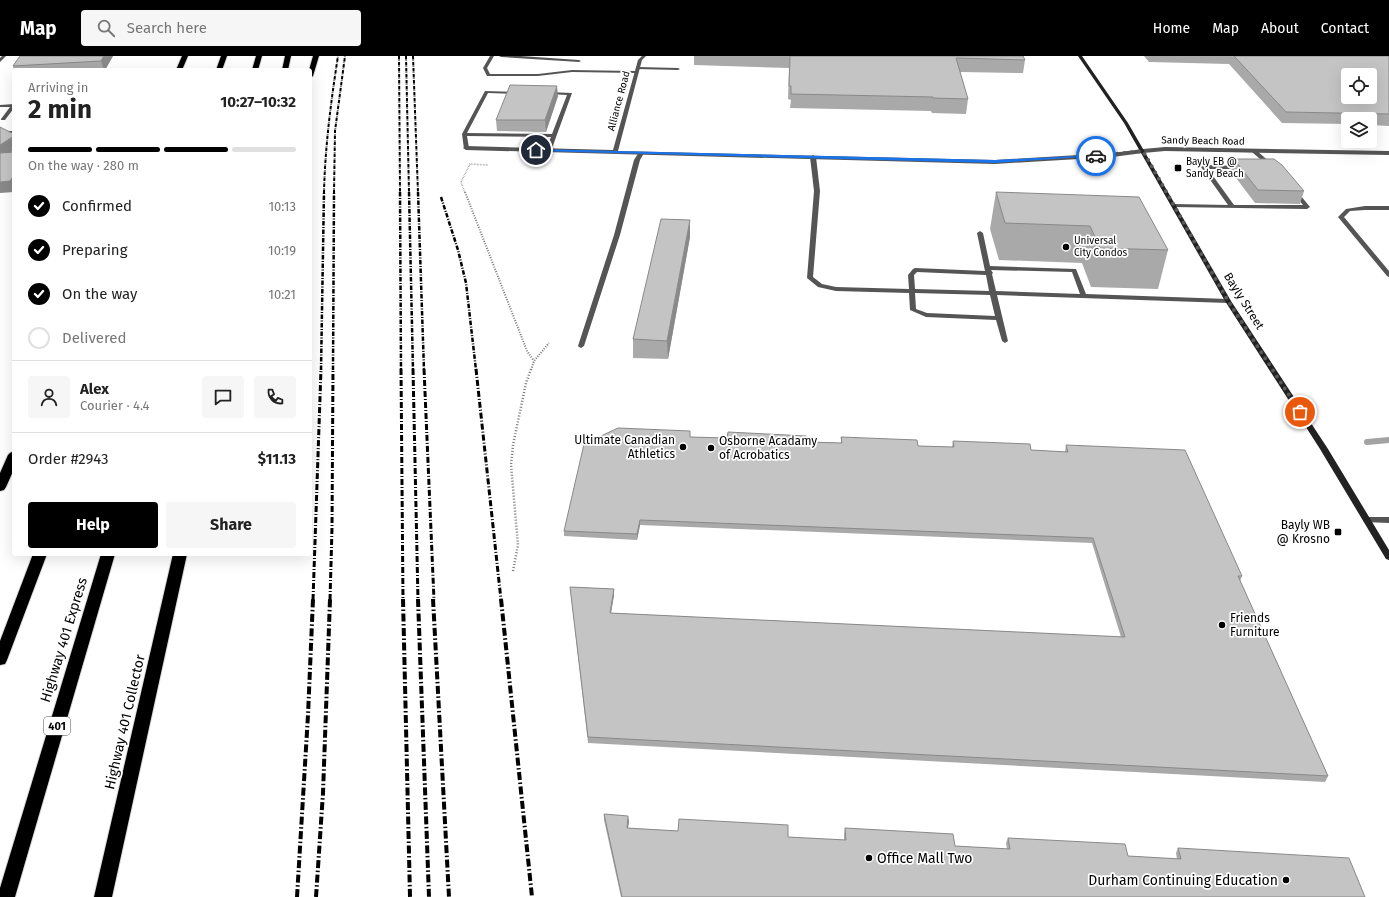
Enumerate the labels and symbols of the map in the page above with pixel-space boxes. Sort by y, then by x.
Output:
street label: Alliance Road [605,70,633,132]
pin [519,133,553,167]
street label: Sandy Beach Road [1161,134,1245,148]
courier [1076,136,1116,176]
place label: Bayly EB @ Sandy Beach [1186,156,1244,180]
marker: Bayly EB @ Sandy Beach [1173,163,1183,173]
place label: Universal City Condos [1074,235,1127,259]
marker: Universal City Condos [1061,242,1071,252]
street label: Bayly Street [1221,270,1267,333]
pin [1283,395,1317,429]
place label: Ultimate Canadian Athletics [574,433,675,461]
place label: Osborne Acadamy of Acrobatics [719,434,817,462]
marker: Ultimate Canadian Athletics [678,442,688,452]
marker: Osborne Acadamy of Acrobatics [706,443,716,453]
place label: Bayly WB @ Krosno [1277,518,1330,546]
marker: Bayly WB @ Krosno [1333,527,1343,537]
street label: Highway 401 Express [37,575,91,704]
place label: Friends Furniture [1230,611,1280,639]
marker: Friends Furniture [1217,620,1227,630]
street label: Highway 401 Collector [101,652,149,791]
road number: 401 [44,717,70,735]
place label: Office Mall Two [877,850,973,867]
marker: Office Mall Two [864,853,874,863]
place label: Durham Continuing Education [1088,872,1278,889]
marker: Durham Continuing Education [1281,875,1291,885]

